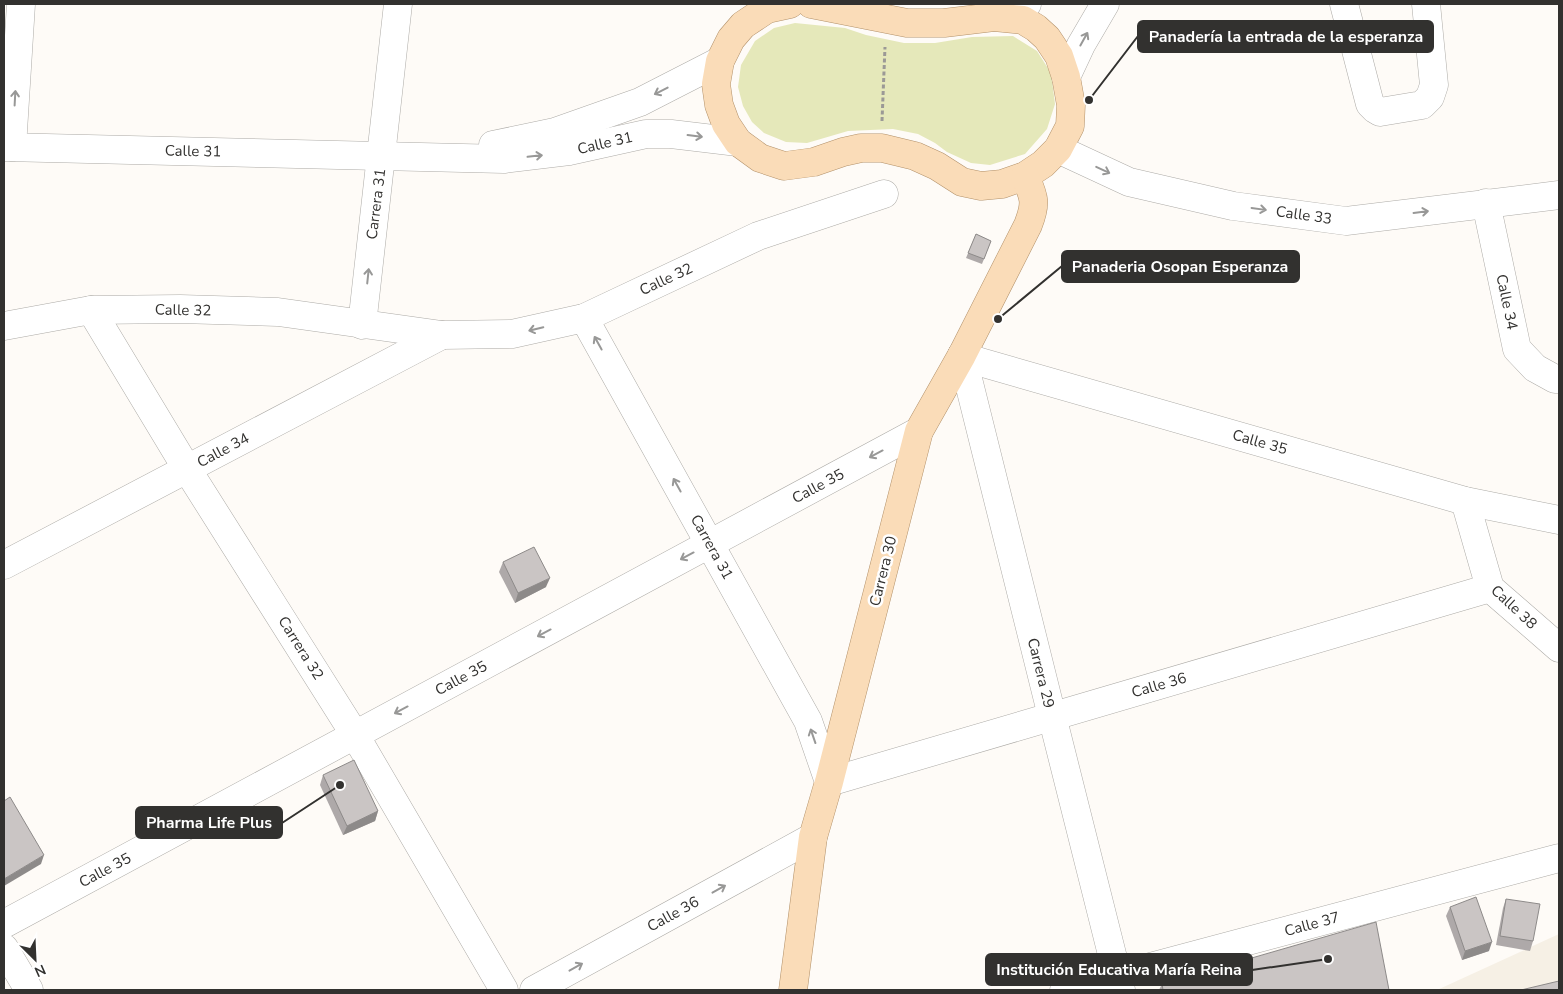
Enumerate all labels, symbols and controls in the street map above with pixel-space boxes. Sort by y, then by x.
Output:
callout: Panadería la entrada de la esperanza [1138,21,1433,52]
text: Panadería la entrada de la esperanza [1149,26,1423,48]
one-way arrow [1079,32,1089,47]
one-way arrow [654,87,669,96]
one-way arrow [11,91,20,107]
street label: Calle 31 [575,127,635,159]
one-way arrow [687,131,703,141]
street label: Calle 31 [165,141,221,161]
one-way arrow [527,151,543,161]
one-way arrow [1095,165,1110,175]
street label: Carrera 31 [362,167,390,241]
street label: Calle 33 [1275,201,1333,229]
one-way arrow [1251,204,1267,214]
one-way arrow [1412,206,1428,216]
callout: Panaderia Osopan Esperanza [1062,251,1299,282]
text: Panaderia Osopan Esperanza [1072,256,1288,278]
street label: Calle 32 [636,258,696,300]
one-way arrow [363,268,373,284]
street label: Calle 34 [1491,272,1523,332]
street label: Calle 32 [155,300,211,320]
one-way arrow [529,325,545,334]
one-way arrow [593,336,603,351]
street label: Calle 35 [1230,425,1290,459]
street label: Calle 34 [193,428,253,472]
one-way arrow [869,450,884,459]
street label: Calle 35 [788,464,848,508]
one-way arrow [672,478,682,493]
street label: Carrera 31 [686,511,738,583]
street label: Carrera 30 [865,534,901,608]
one-way arrow [679,551,694,561]
street label: Calle 38 [1487,580,1541,634]
street label: Carrera 32 [274,612,328,684]
one-way arrow [536,628,551,638]
street label: Carrera 29 [1023,636,1059,710]
street label: Calle 35 [431,656,491,700]
street label: Calle 36 [1129,668,1189,702]
one-way arrow [394,706,408,716]
one-way arrow [808,728,817,744]
callout: Pharma Life Plus [136,807,282,838]
text: Pharma Life Plus [146,812,272,834]
street label: Calle 35 [75,848,135,892]
one-way arrow [711,884,726,893]
street label: Calle 36 [643,892,703,936]
street label: Calle 37 [1282,907,1342,941]
north arrow [10,934,60,984]
callout: Institución Educativa María Reina [986,954,1252,985]
text: Institución Educativa María Reina [996,959,1242,981]
text: N [31,960,49,981]
one-way arrow [569,962,584,972]

